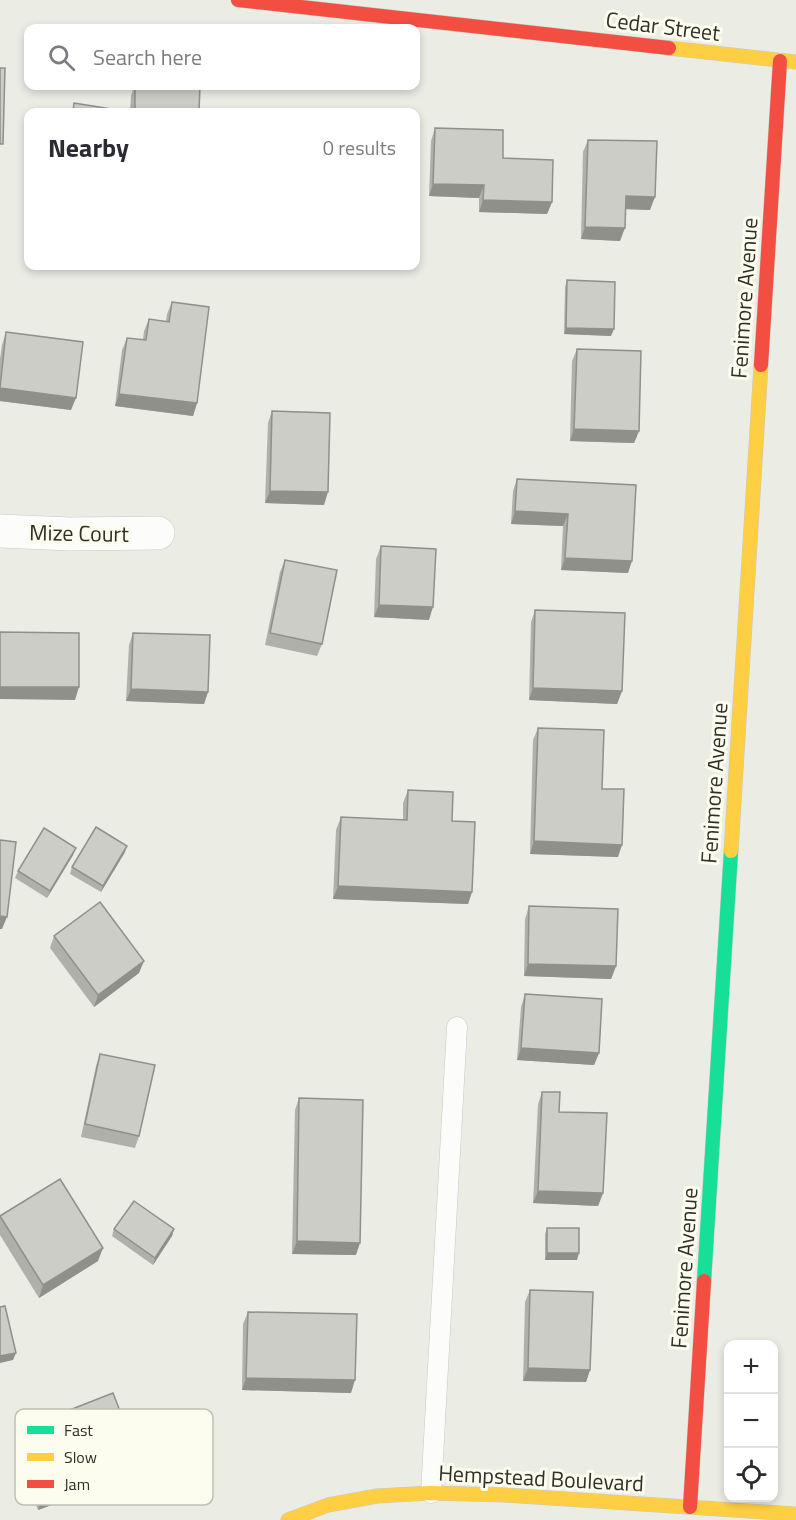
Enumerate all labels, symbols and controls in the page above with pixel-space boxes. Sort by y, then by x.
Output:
street label: Cedar Street [604,2,722,50]
search box [24,24,420,90]
text: Search here [93,40,202,74]
icon: search [45,41,78,74]
text: Nearby [48,128,129,167]
text: 0 results [323,132,396,163]
street label: Fenimore Avenue [721,216,767,380]
street label: Mize Court [29,515,129,551]
street label: Fenimore Avenue [691,701,737,865]
street label: Fenimore Avenue [661,1186,707,1350]
map controls [724,1340,778,1502]
button: + [724,1340,778,1394]
button: − [724,1394,778,1448]
legend [15,1409,213,1505]
text: Fast [64,1418,93,1442]
text: Slow [64,1445,97,1469]
button: locate [724,1448,778,1502]
street label: Hempstead Boulevard [437,1456,645,1500]
text: Jam [64,1472,90,1496]

